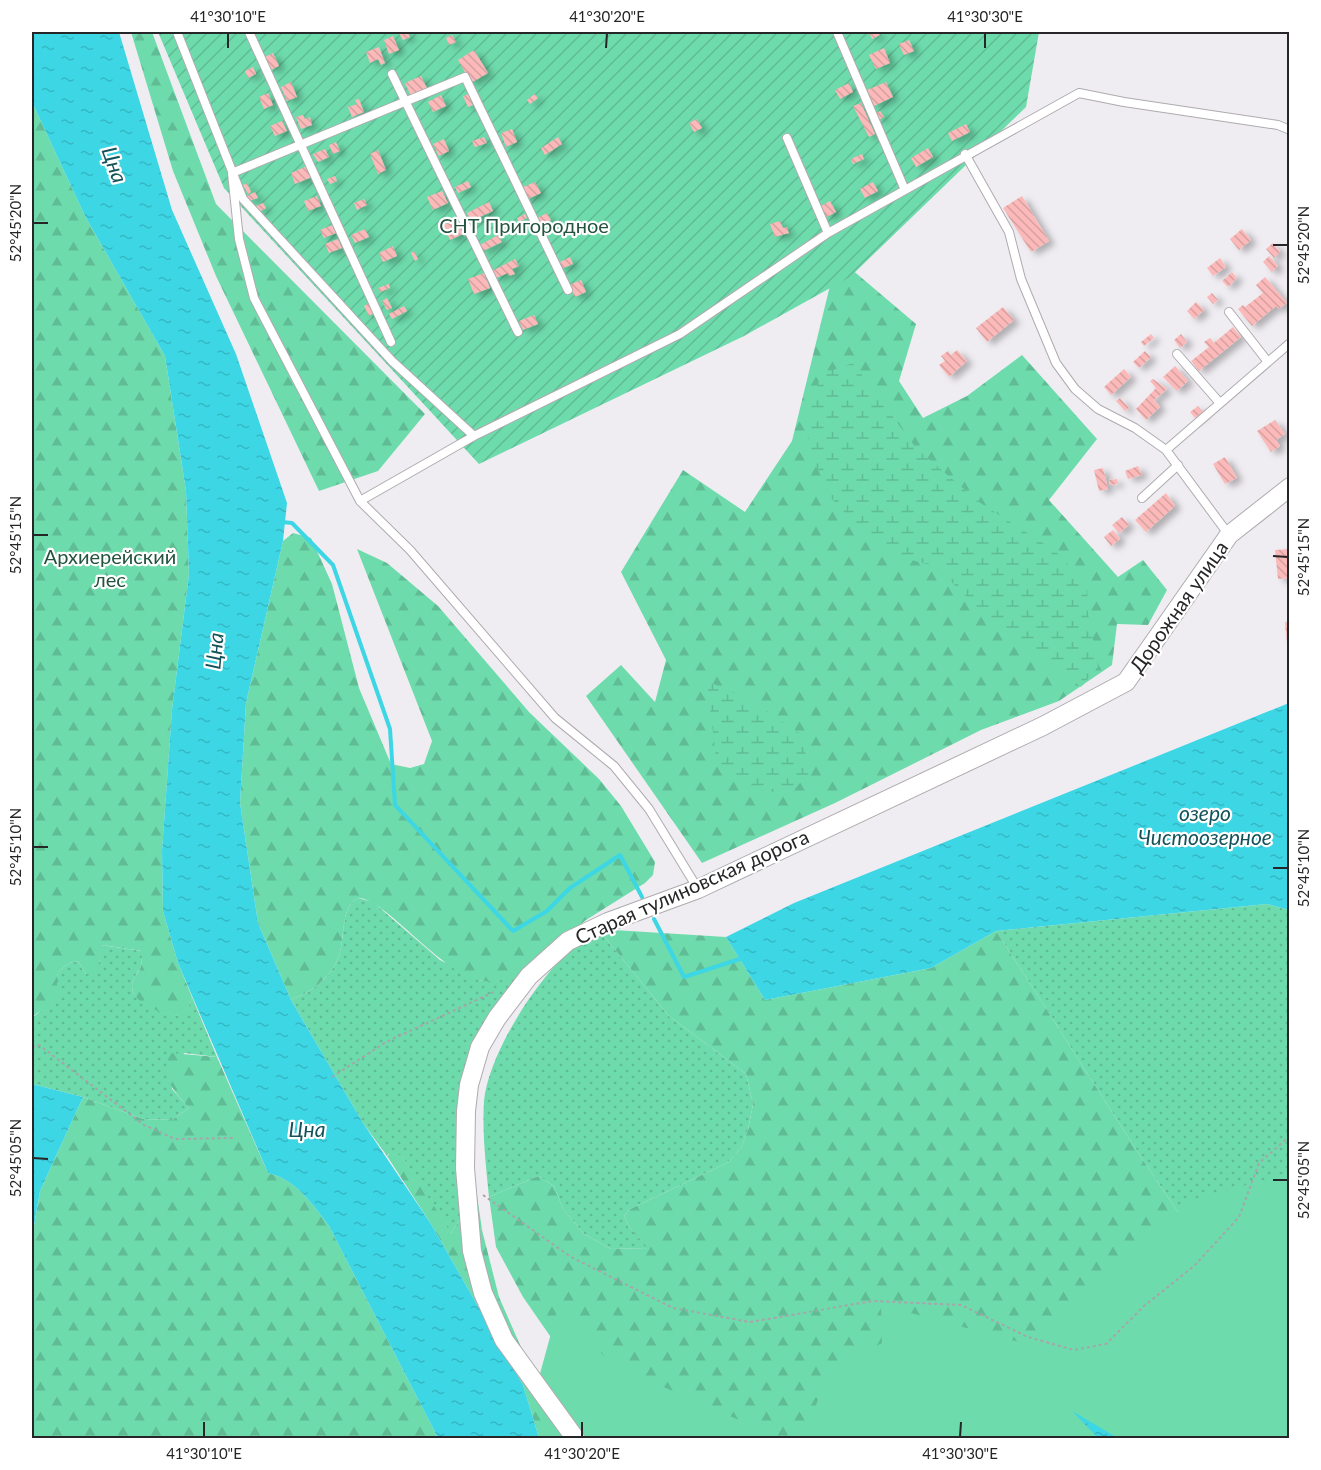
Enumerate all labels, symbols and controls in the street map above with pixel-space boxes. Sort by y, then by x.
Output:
text: 41°30'10"E [190,7,266,25]
text: 41°30'20"E [569,7,645,25]
text: 41°30'30"E [947,7,1023,25]
water label: Цна [97,143,133,186]
text: 52°45'20"N [6,184,24,262]
text: 52°45'20"N [1294,206,1312,284]
park label: СНТ Пригородное [439,213,609,237]
text: 52°45'15"N [6,496,24,574]
text: 52°45'15"N [1294,518,1312,596]
street label: Дорожная улица [1124,536,1233,677]
park label: Архиерейский лес [44,544,176,591]
water label: Цна [199,631,228,670]
water label: озеро Чистоозерное [1138,800,1272,849]
text: 52°45'10"N [6,808,24,886]
street label: Старая тулиновская дорога [571,824,812,949]
text: 52°45'10"N [1294,829,1312,907]
water label: Цна [289,1116,325,1141]
text: 52°45'05"N [6,1119,24,1197]
text: 52°45'05"N [1294,1141,1312,1219]
text: 41°30'10"E [166,1444,242,1462]
text: 41°30'20"E [544,1444,620,1462]
text: 41°30'30"E [922,1444,998,1462]

